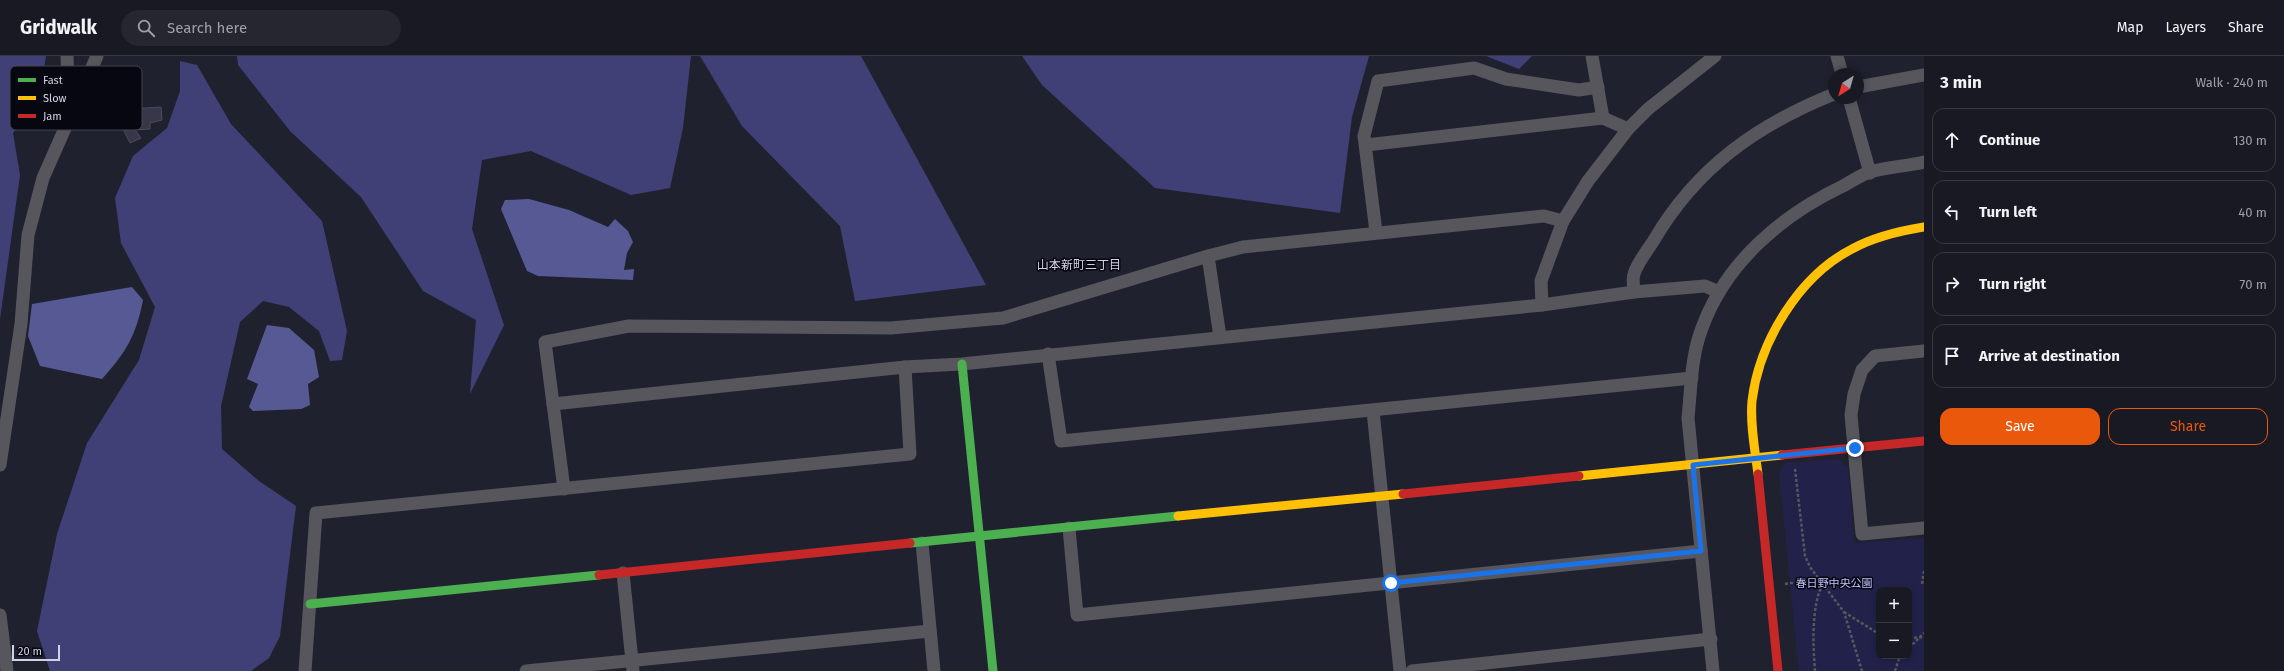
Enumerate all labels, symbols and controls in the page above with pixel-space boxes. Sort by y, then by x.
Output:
search box [121,10,401,46]
text: Gridwalk [20,16,97,39]
icon: search [135,17,157,39]
text: Search here [167,19,247,37]
text: Map [2117,19,2143,36]
text: Layers [2165,19,2206,36]
text: Share [2228,19,2264,36]
legend [10,66,142,130]
north arrow [1828,68,1864,104]
text: 3 min [1940,72,1982,93]
text: Fast [43,74,63,87]
text: Walk · 240 m [2195,75,2268,90]
text: Slow [43,92,67,105]
text: Jam [43,110,62,123]
icon: ahead [1941,129,1963,151]
text: Continue [1979,131,2040,149]
text: 130 m [2233,133,2267,148]
icon: left [1941,201,1963,223]
text: Turn left [1979,203,2037,221]
text: 40 m [2238,205,2267,220]
district label: 山本新町三丁目 [1037,258,1121,272]
icon: right [1941,273,1963,295]
text: Turn right [1979,275,2046,293]
text: 70 m [2240,277,2267,292]
icon: arrive [1941,345,1963,367]
text: Arrive at destination [1979,347,2120,365]
button: Save [1940,408,2100,445]
button: Share [2108,408,2268,445]
route end [1846,439,1864,457]
route start [1382,574,1400,592]
park label: 春日野中央公園 [1796,577,1873,590]
map controls [1876,587,1912,659]
button: + [1876,587,1912,623]
button: − [1876,623,1912,659]
scale bar [12,643,60,662]
text: 20 m [18,645,42,658]

